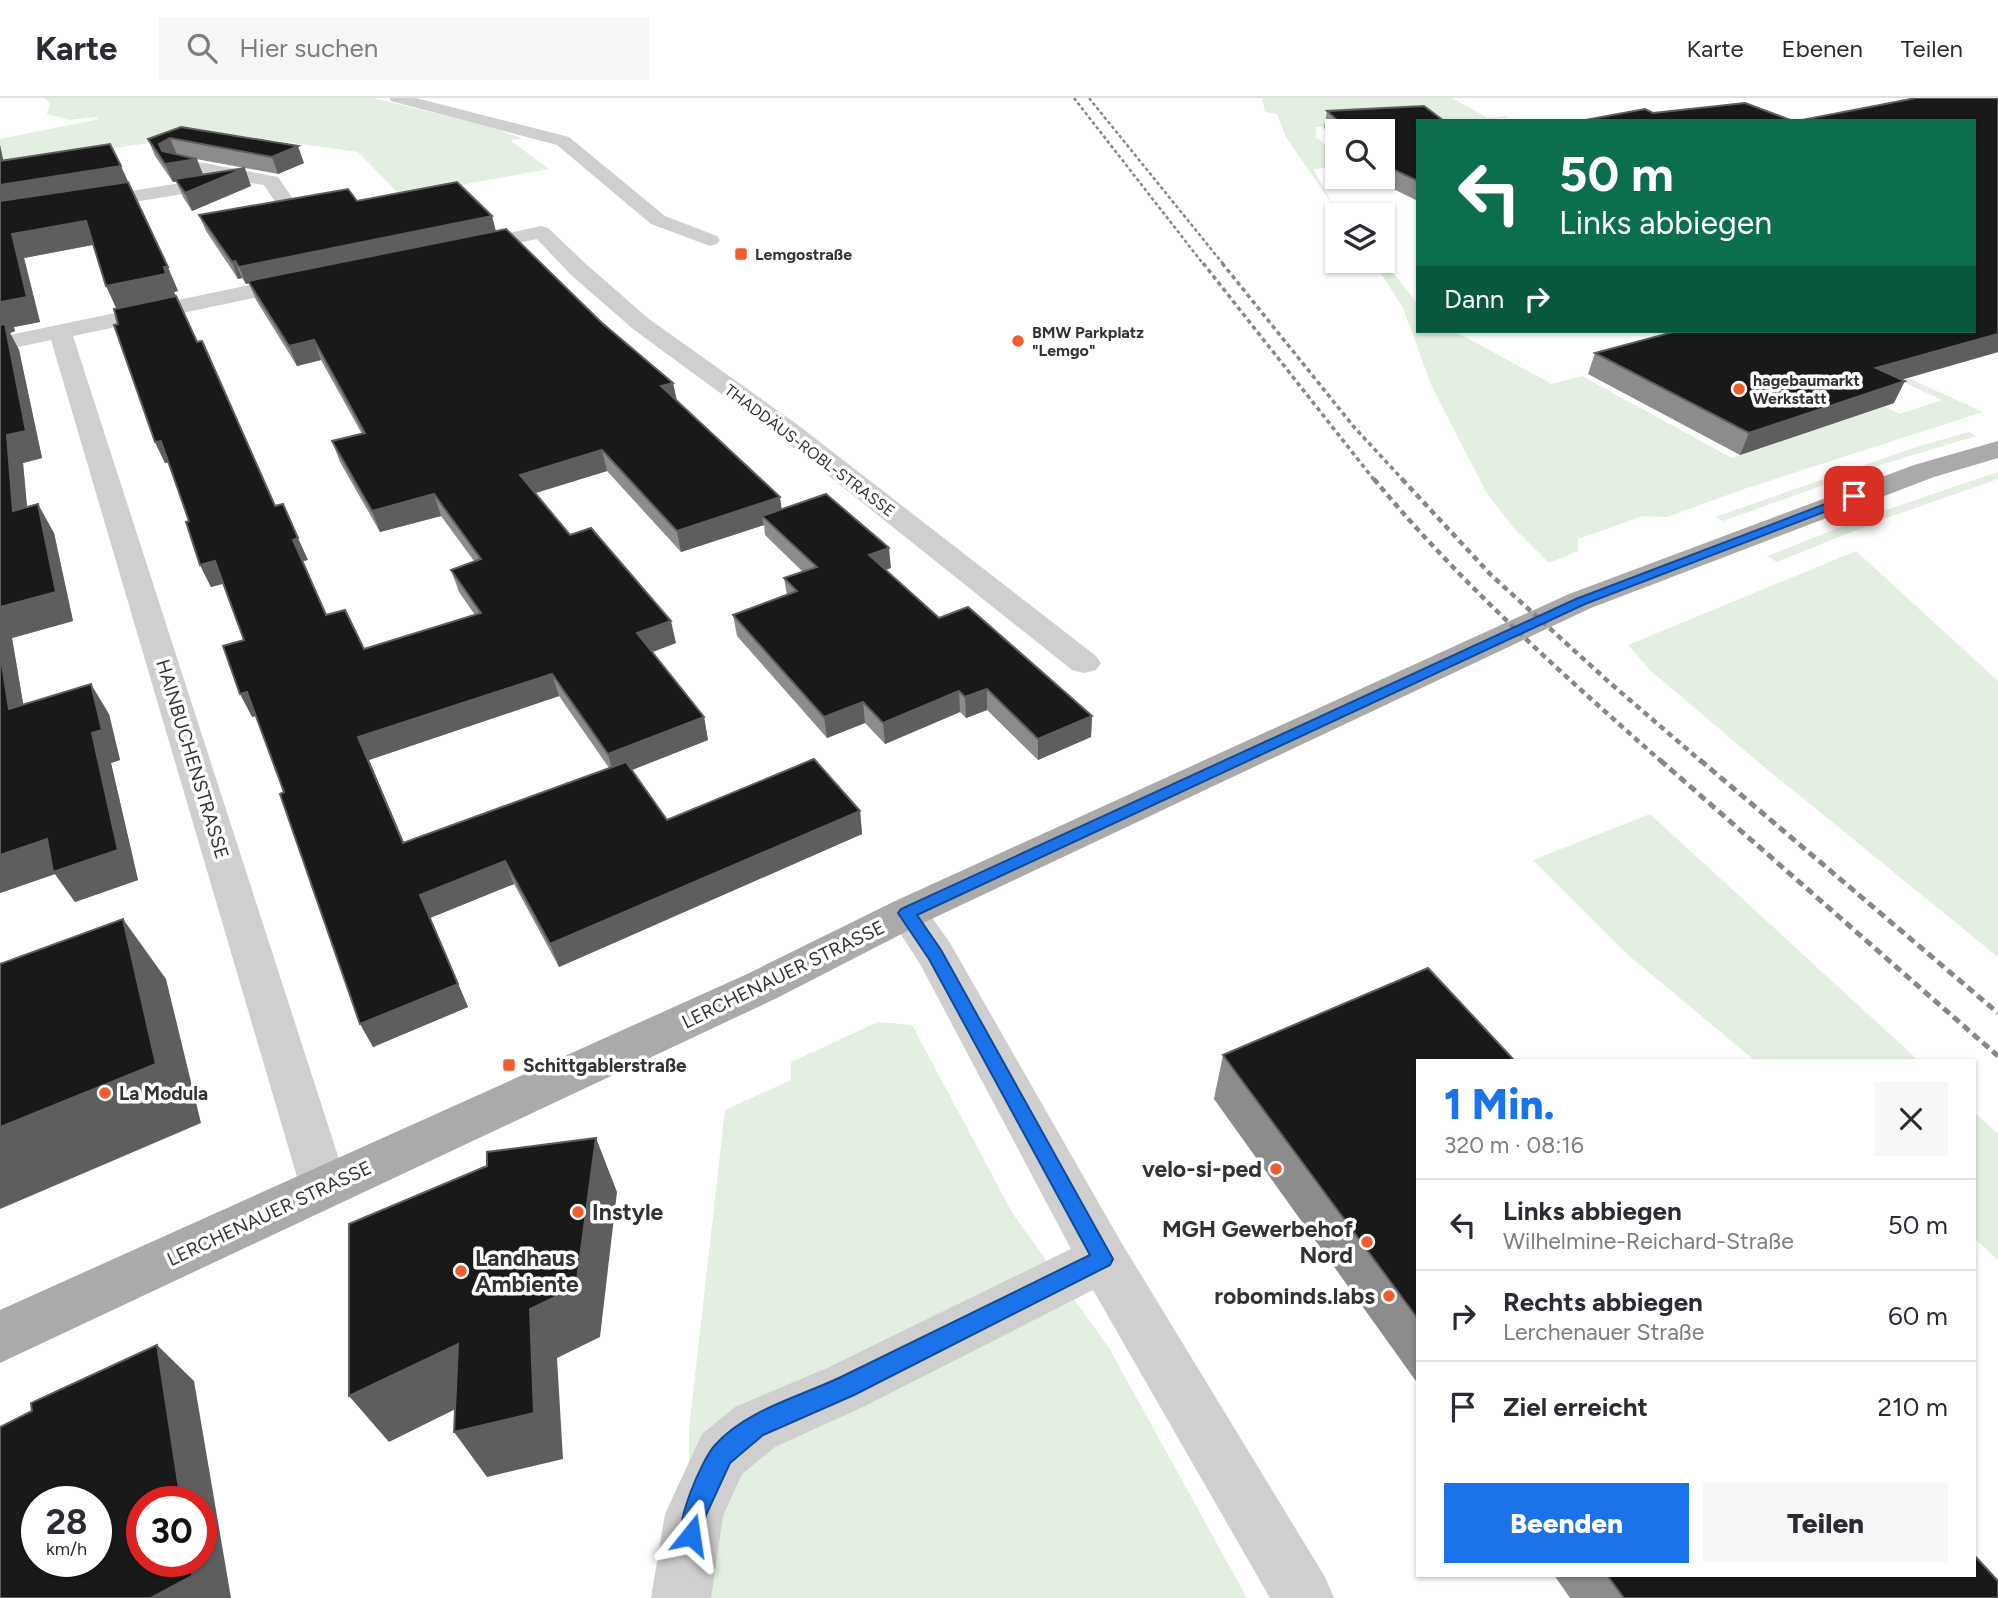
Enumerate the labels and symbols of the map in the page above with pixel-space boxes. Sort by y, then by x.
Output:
place label: Lemgostraße [755,245,852,264]
marker: Lemgostraße [733,246,749,262]
place label: BMW Parkplatz "Lemgo" [1032,323,1144,360]
marker: BMW Parkplatz "Lemgo" [1010,333,1026,349]
place label: hagebaumarkt Werkstatt [1753,371,1860,408]
street label: THADDÄUS-ROBL-STRASSE [721,380,899,521]
marker: hagebaumarkt Werkstatt [1731,381,1747,397]
pin [1824,466,1884,526]
street label: HAINBUCHENSTRASSE [151,657,234,862]
street label: LERCHENAUER STRASSE [678,915,888,1034]
place label: Schittgablerstraße [523,1054,687,1077]
marker: Schittgablerstraße [501,1057,517,1073]
place label: La Modula [119,1082,208,1105]
marker: La Modula [97,1085,113,1101]
place label: velo-si-ped [1142,1155,1262,1183]
street label: LERCHENAUER STRASSE [163,1156,375,1271]
marker: velo-si-ped [1268,1161,1284,1177]
place label: Instyle [592,1198,664,1226]
marker: Instyle [570,1204,586,1220]
place label: MGH Gewerbehof Nord [1162,1215,1354,1269]
marker: MGH Gewerbehof Nord [1359,1234,1375,1250]
place label: Landhaus Ambiente [475,1244,579,1298]
marker: Landhaus Ambiente [453,1263,469,1279]
place label: robominds.labs [1214,1282,1375,1310]
marker: robominds.labs [1381,1288,1397,1304]
speed limit sign: 30 [126,1486,217,1577]
position arrow [654,1498,728,1572]

